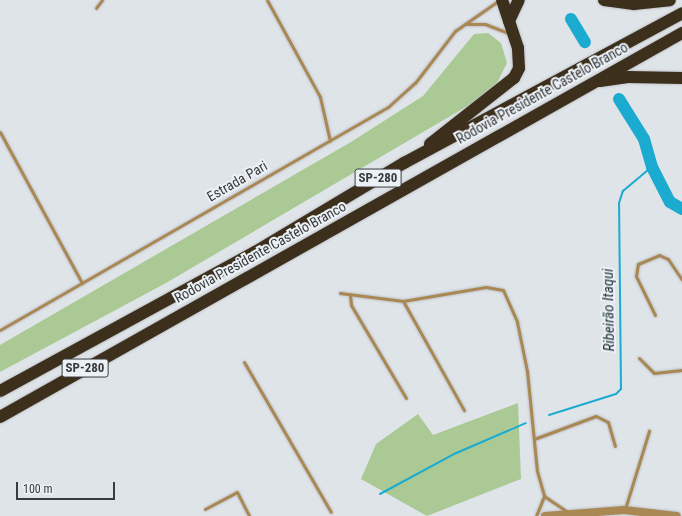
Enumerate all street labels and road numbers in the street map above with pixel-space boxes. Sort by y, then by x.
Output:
street label: Rodovia Presidente Castelo Branco [453,39,631,147]
street label: Estrada Pari [204,157,270,205]
road number: SP-280 [354,167,402,189]
street label: Rodovia Presidente Castelo Branco [171,198,349,306]
road number: SP-280 [61,357,109,379]

